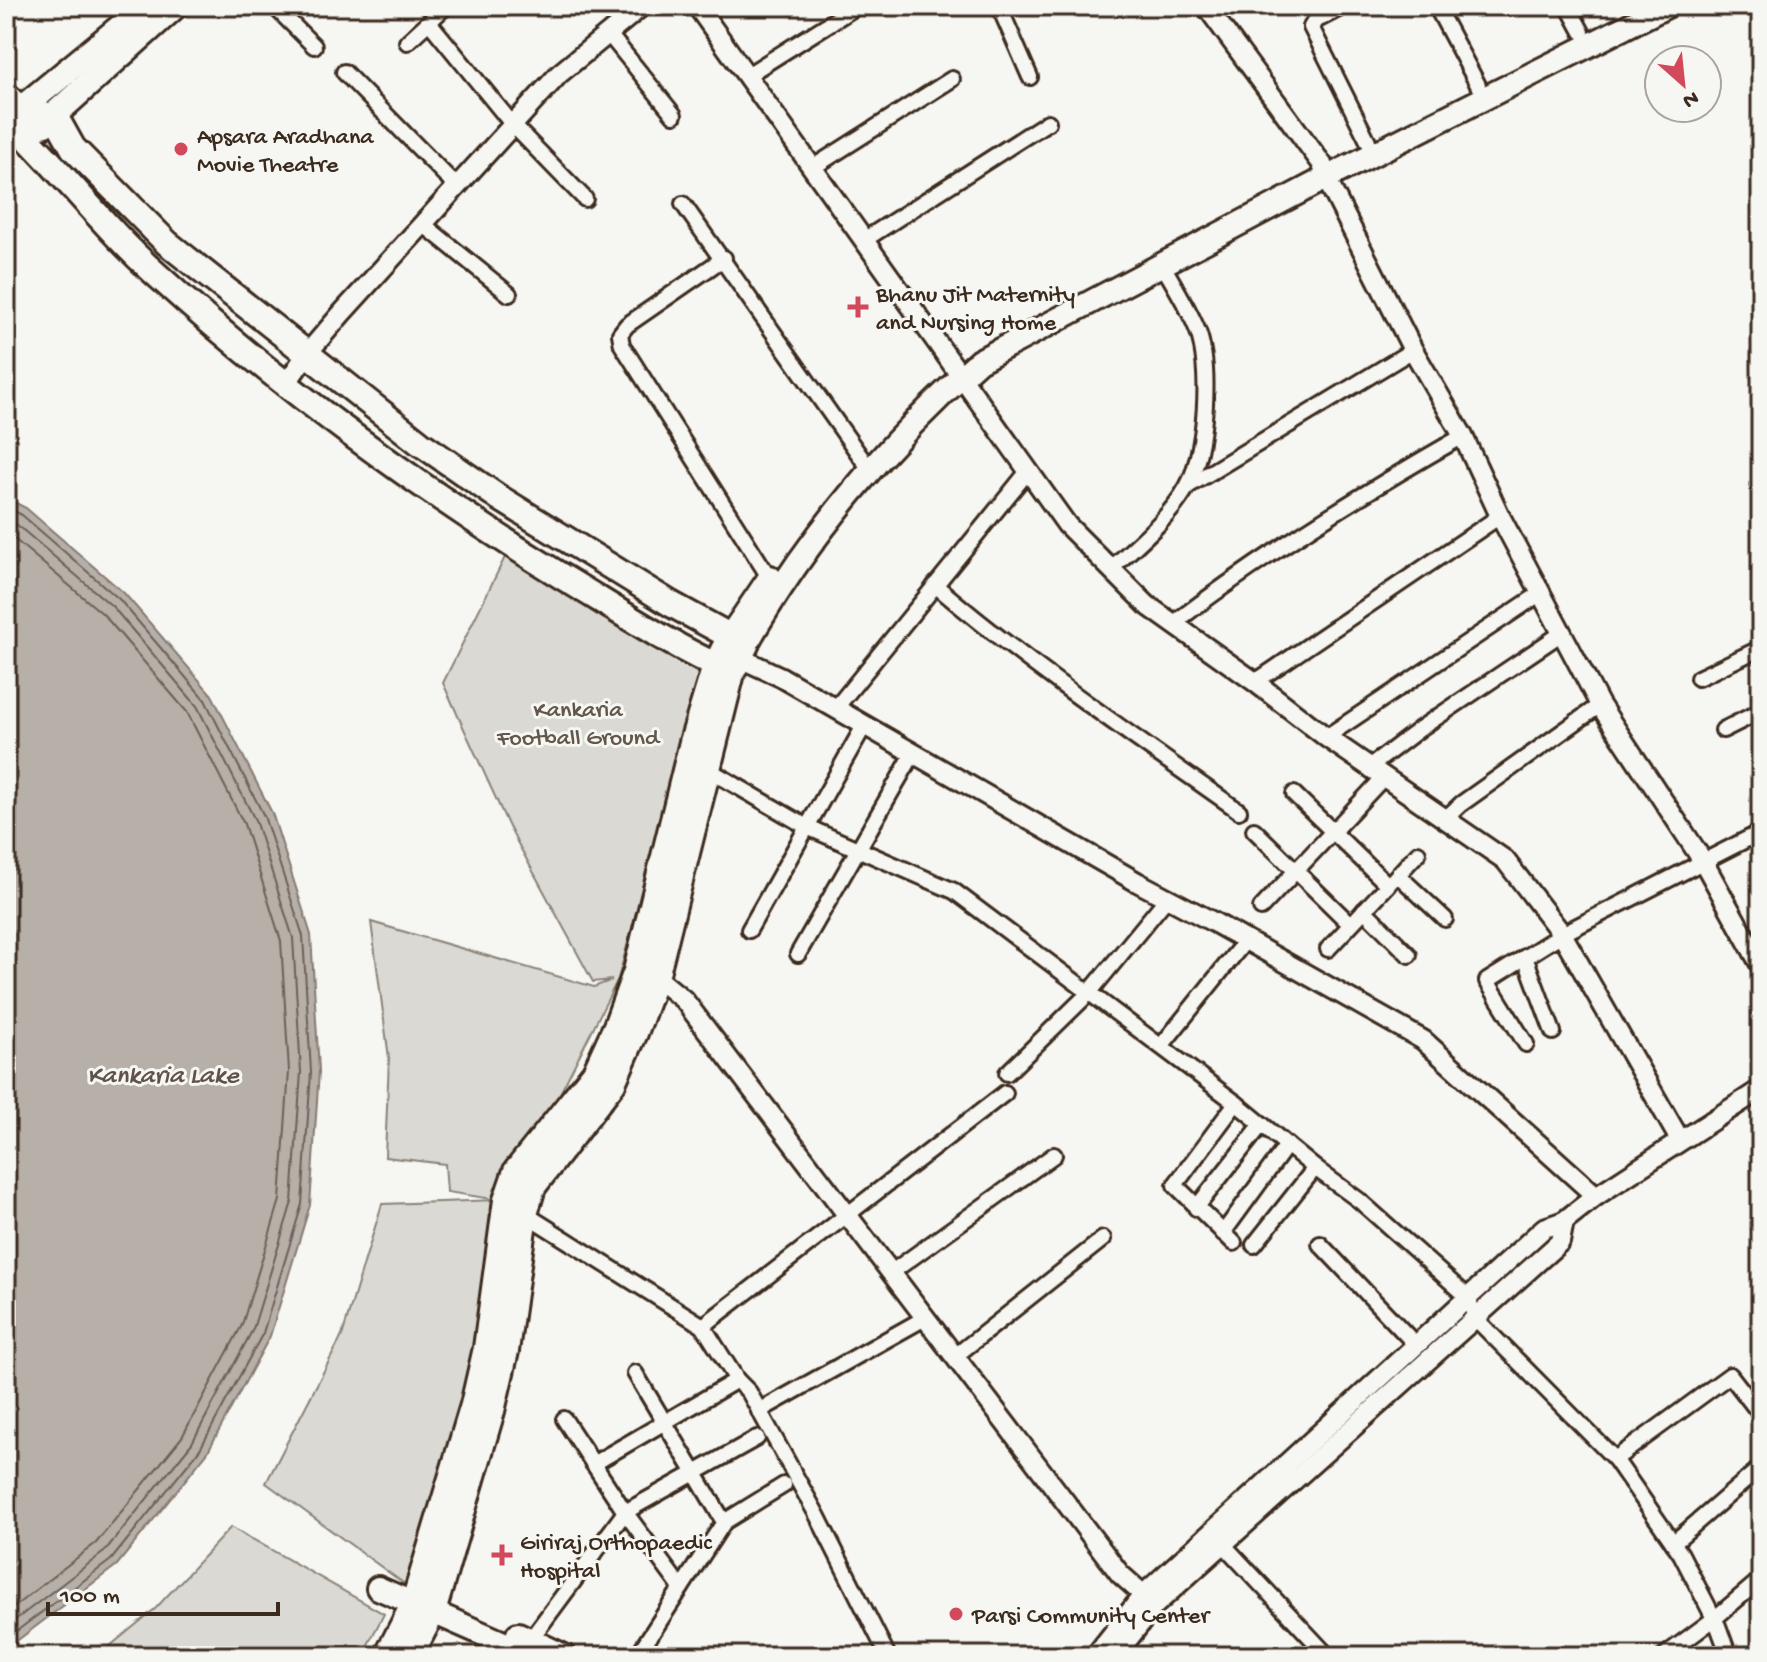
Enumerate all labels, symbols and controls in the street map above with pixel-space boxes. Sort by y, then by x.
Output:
north arrow [1643,44,1723,124]
text: N [1678,83,1703,113]
place label: Apsara Aradhana Movie Theatre [197,124,374,181]
marker: Apsara Aradhana Movie Theatre [172,140,190,158]
place label: Bhanu Jit Maternity and Nursing Home [875,282,1075,339]
marker: Bhanu Jit Maternity and Nursing Home [847,296,869,318]
park label: Kankaria Football Ground [496,697,661,754]
water label: Kankaria Lake [87,1062,240,1093]
place label: Giriraj Orthopaedic Hospital [520,1530,712,1587]
marker: Giriraj Orthopaedic Hospital [491,1544,513,1566]
scale bar [48,1566,278,1616]
text: 100 m [59,1583,120,1612]
place label: Parsi Community Center [971,1603,1211,1632]
marker: Parsi Community Center [947,1605,965,1623]

